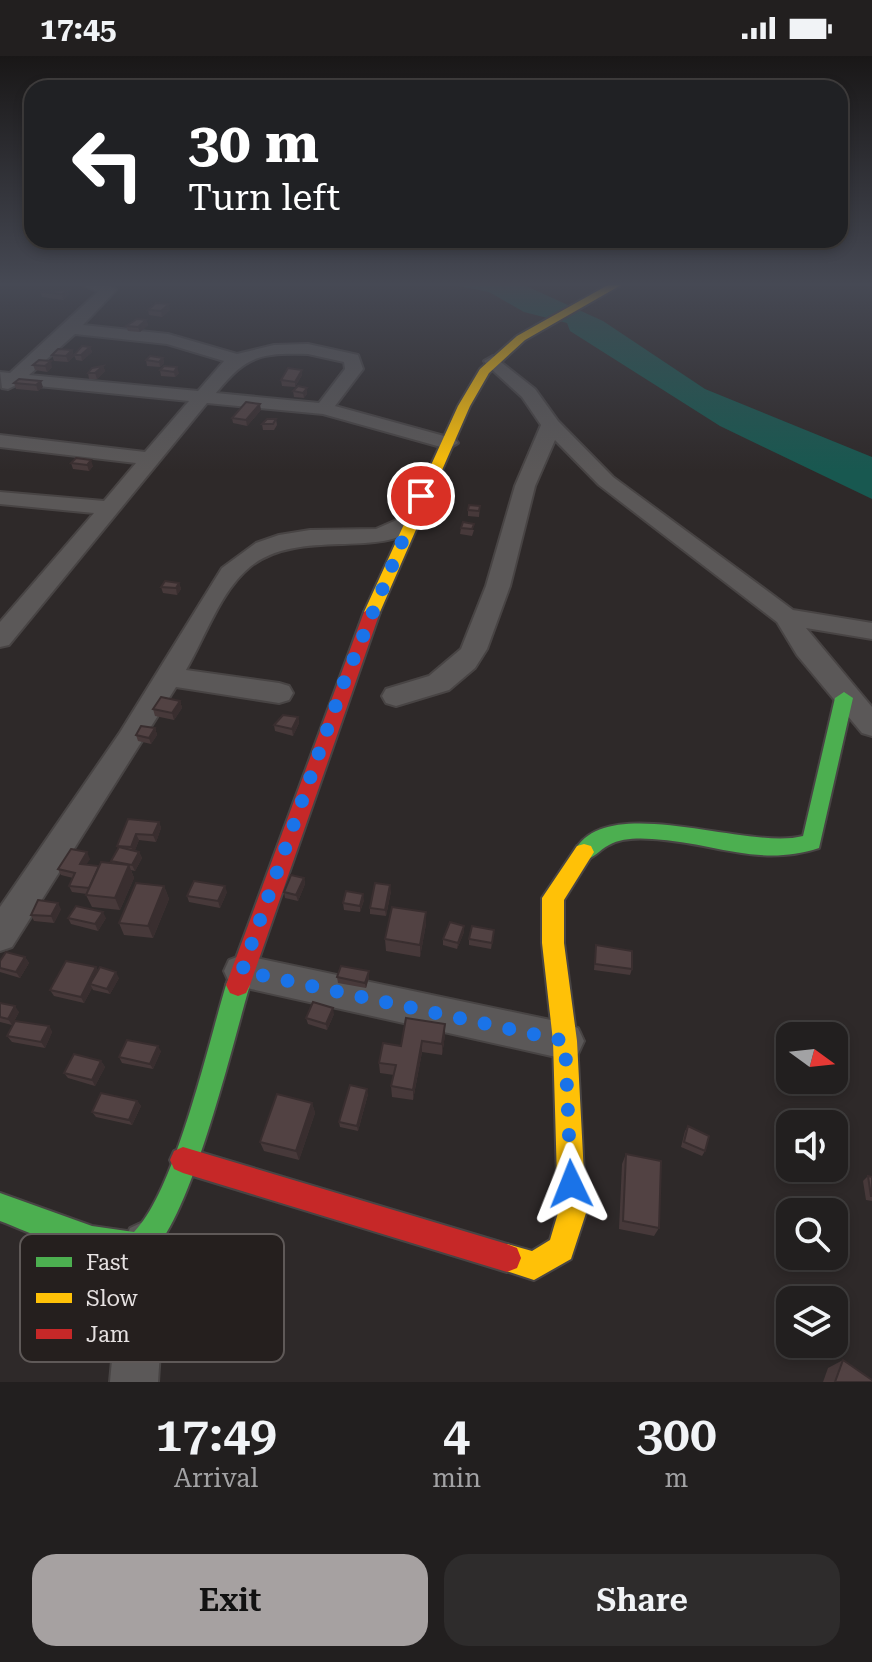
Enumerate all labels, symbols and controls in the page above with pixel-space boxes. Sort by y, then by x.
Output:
text: 17:45 [40,11,117,46]
text: 30 m [188,110,319,176]
icon: left [56,112,160,216]
text: Turn left [188,177,340,219]
pin [387,462,455,530]
icon: arrive [399,474,443,518]
north arrow [776,1022,848,1094]
map controls [776,1022,848,1358]
button: sound [776,1110,848,1182]
position arrow [529,1142,613,1226]
button: search [776,1198,848,1270]
legend [20,1234,284,1362]
text: Fast [86,1250,129,1275]
text: Slow [86,1286,139,1311]
button: layers [776,1286,848,1358]
text: Jam [86,1322,130,1347]
text: 17:49 [155,1407,277,1463]
text: 4 [443,1407,470,1463]
text: 300 [636,1407,717,1463]
text: Arrival [174,1463,258,1493]
text: min [432,1463,481,1493]
text: m [665,1463,688,1493]
button: Exit [32,1554,428,1646]
button: Share [444,1554,840,1646]

